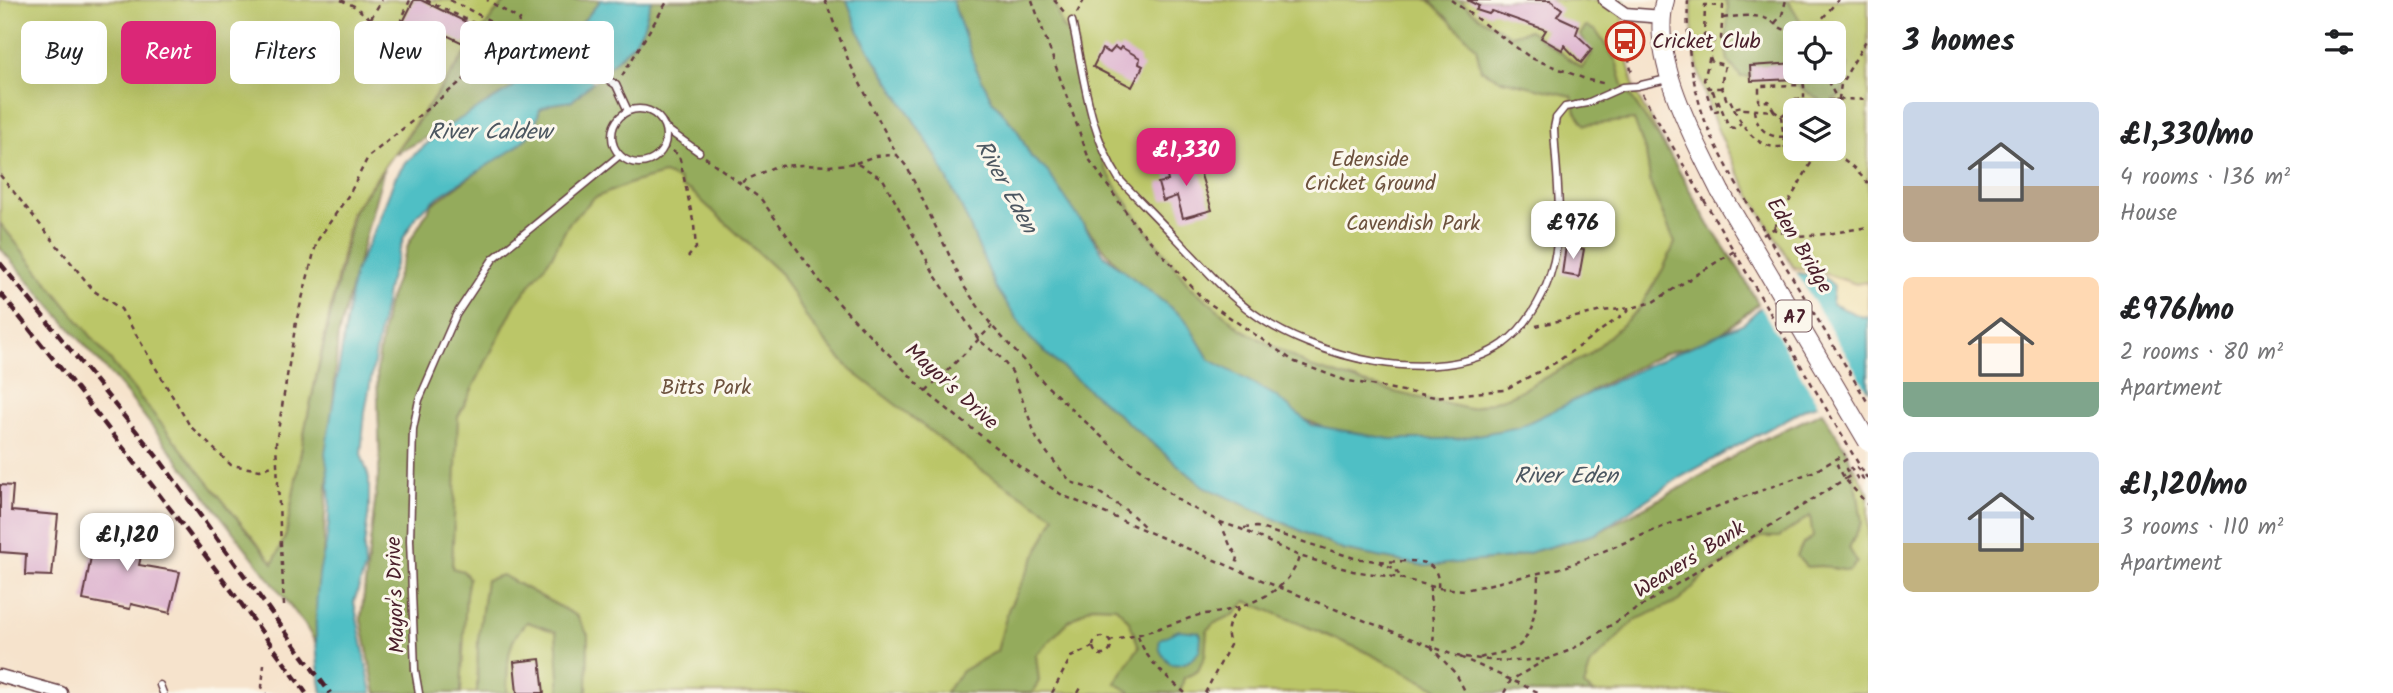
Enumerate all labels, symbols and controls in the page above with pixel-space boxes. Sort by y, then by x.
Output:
text: 3 homes [1903,18,2015,66]
bus stop icon: Cricket Club [1604,20,1646,62]
chip: Buy [21,21,107,84]
chip: Rent [121,21,216,84]
chip: Filters [230,21,340,84]
chip: New [354,21,446,84]
chip: Apartment [460,21,614,84]
map controls [1783,21,1846,161]
button: locate [1783,21,1846,84]
icon: filters [2320,23,2358,61]
place label: Cricket Club [1652,26,1761,59]
button: layers [1783,98,1846,161]
text: £1,330/mo [2120,112,2254,160]
water label: River Caldew [428,115,555,151]
pin: £1,330 [1129,128,1243,188]
icon: home [1959,130,2043,214]
water label: River Eden [964,133,1047,242]
text: £1,330 [1153,133,1219,169]
park label: Edenside Cricket Ground [1305,144,1436,201]
text: 4 rooms · 136 m² [2120,160,2290,196]
street label: Eden Bridge [1757,191,1841,301]
text: House [2120,196,2177,232]
pin: £976 [1532,202,1614,261]
text: £976 [1547,206,1599,242]
park label: Cavendish Park [1346,208,1480,241]
text: £976/mo [2120,287,2234,335]
road number: A7 [1776,300,1812,332]
icon: home [1959,305,2043,389]
text: 2 rooms · 80 m² [2120,335,2283,371]
street label: Mayor's Drive [896,336,1006,439]
text: Apartment [2120,371,2222,407]
park label: Bitts Park [661,372,751,405]
water label: River Eden [1514,459,1619,495]
text: £1,120/mo [2120,462,2248,510]
icon: home [1959,480,2043,564]
text: 3 rooms · 110 m² [2120,510,2283,546]
street label: Weavers' Bank [1628,513,1752,608]
pin: £1,120 [70,514,184,573]
text: £1,120 [96,518,158,554]
street label: Mayor's Drive [378,535,415,654]
text: Apartment [2120,546,2222,582]

